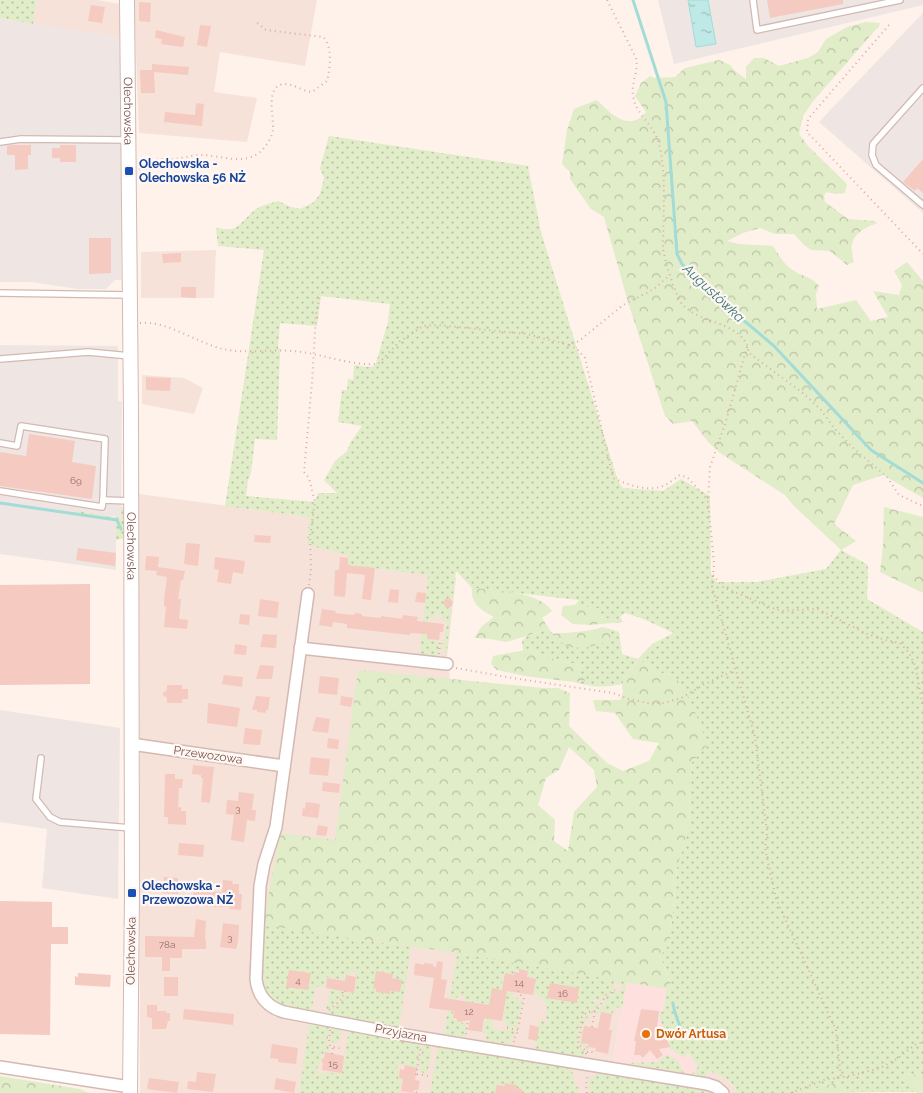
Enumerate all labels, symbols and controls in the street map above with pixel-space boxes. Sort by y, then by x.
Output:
street label: Olechowska [121,77,135,145]
place label: Olechowska - Olechowska 56 NŻ [139,157,246,185]
marker: Olechowska - Olechowska 56 NŻ [123,165,135,177]
water label: Augustówka [679,260,748,326]
house number: 69 [70,475,82,486]
street label: Olechowska [124,512,138,580]
street label: Przewozowa [173,743,243,767]
house number: 3 [235,803,241,814]
place label: Olechowska - Przewozowa NŻ [142,879,234,907]
marker: Olechowska - Przewozowa NŻ [126,887,138,899]
street label: Olechowska [123,917,139,985]
house number: 3 [227,932,233,943]
house number: 78a [159,939,175,950]
house number: 4 [295,975,301,986]
house number: 14 [514,977,524,988]
house number: 16 [558,988,568,999]
house number: 12 [464,1006,474,1017]
street label: Przyjazna [374,1021,428,1045]
place label: Dwór Artusa [656,1027,726,1041]
marker: Dwór Artusa [640,1028,652,1040]
house number: 15 [328,1058,338,1069]

